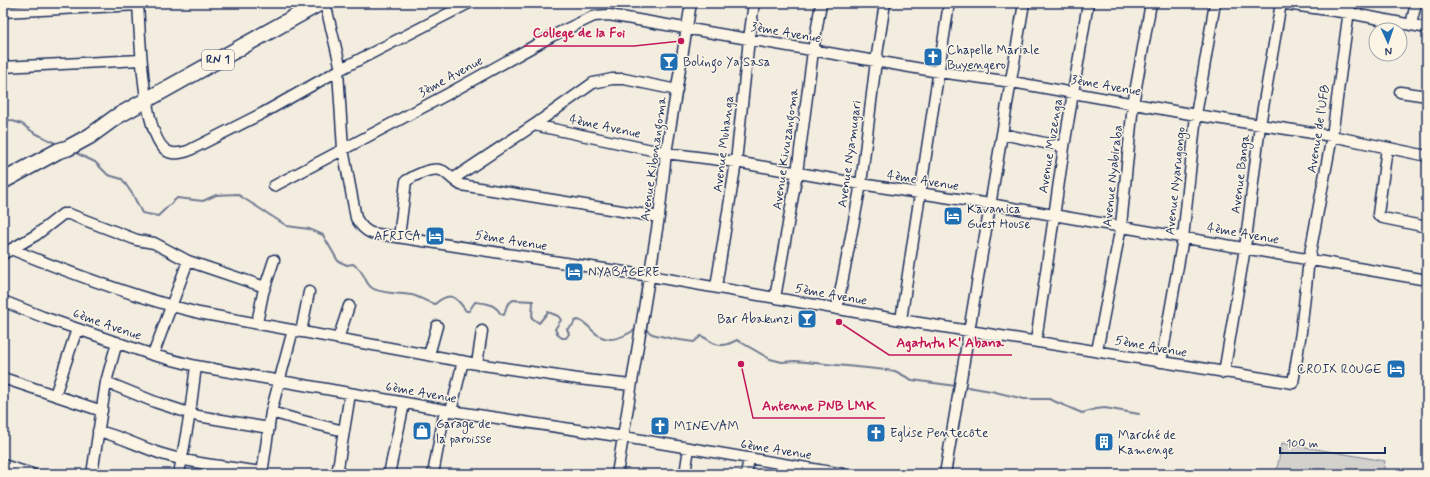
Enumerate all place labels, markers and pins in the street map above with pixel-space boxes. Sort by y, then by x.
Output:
callout: College de la Foi [524,20,634,46]
place label: Chapelle Mariale Buyengero [947,42,1040,74]
church icon: Chapelle Mariale Buyengero [922,46,944,68]
bar icon: Bolingo Ya Sasa [658,51,680,73]
place label: Bolingo Ya Sasa [683,54,771,73]
place label: Kavanica Guest House [967,201,1031,233]
hotel icon: Kavanica Guest House [942,205,964,227]
hotel icon: AFRICA [424,225,446,247]
place label: AFRICA [374,228,421,245]
hotel icon: NYABAGERE [563,261,585,283]
place label: NYABAGERE [588,264,660,281]
bar icon: Bar Abakunzi [796,308,818,330]
place label: Bar Abakunzi [717,311,793,328]
callout: Agatutu K' Abana [889,329,1012,355]
hotel icon: CROIX ROUGE [1385,358,1407,380]
place label: CROIX ROUGE [1297,361,1382,378]
callout: Antenne PNB LMK [753,392,885,418]
church icon: MINEVAM [649,415,671,437]
place label: Garage de la paroisse [436,416,492,448]
place label: MINEVAM [674,418,739,435]
shop icon: Garage de la paroisse [411,420,433,442]
church icon: Eglise Pentecôte [865,422,887,444]
place label: Eglise Pentecôte [890,425,988,442]
place label: Marché de Kamenge [1118,427,1176,459]
building icon: Marché de Kamenge [1093,431,1115,453]

